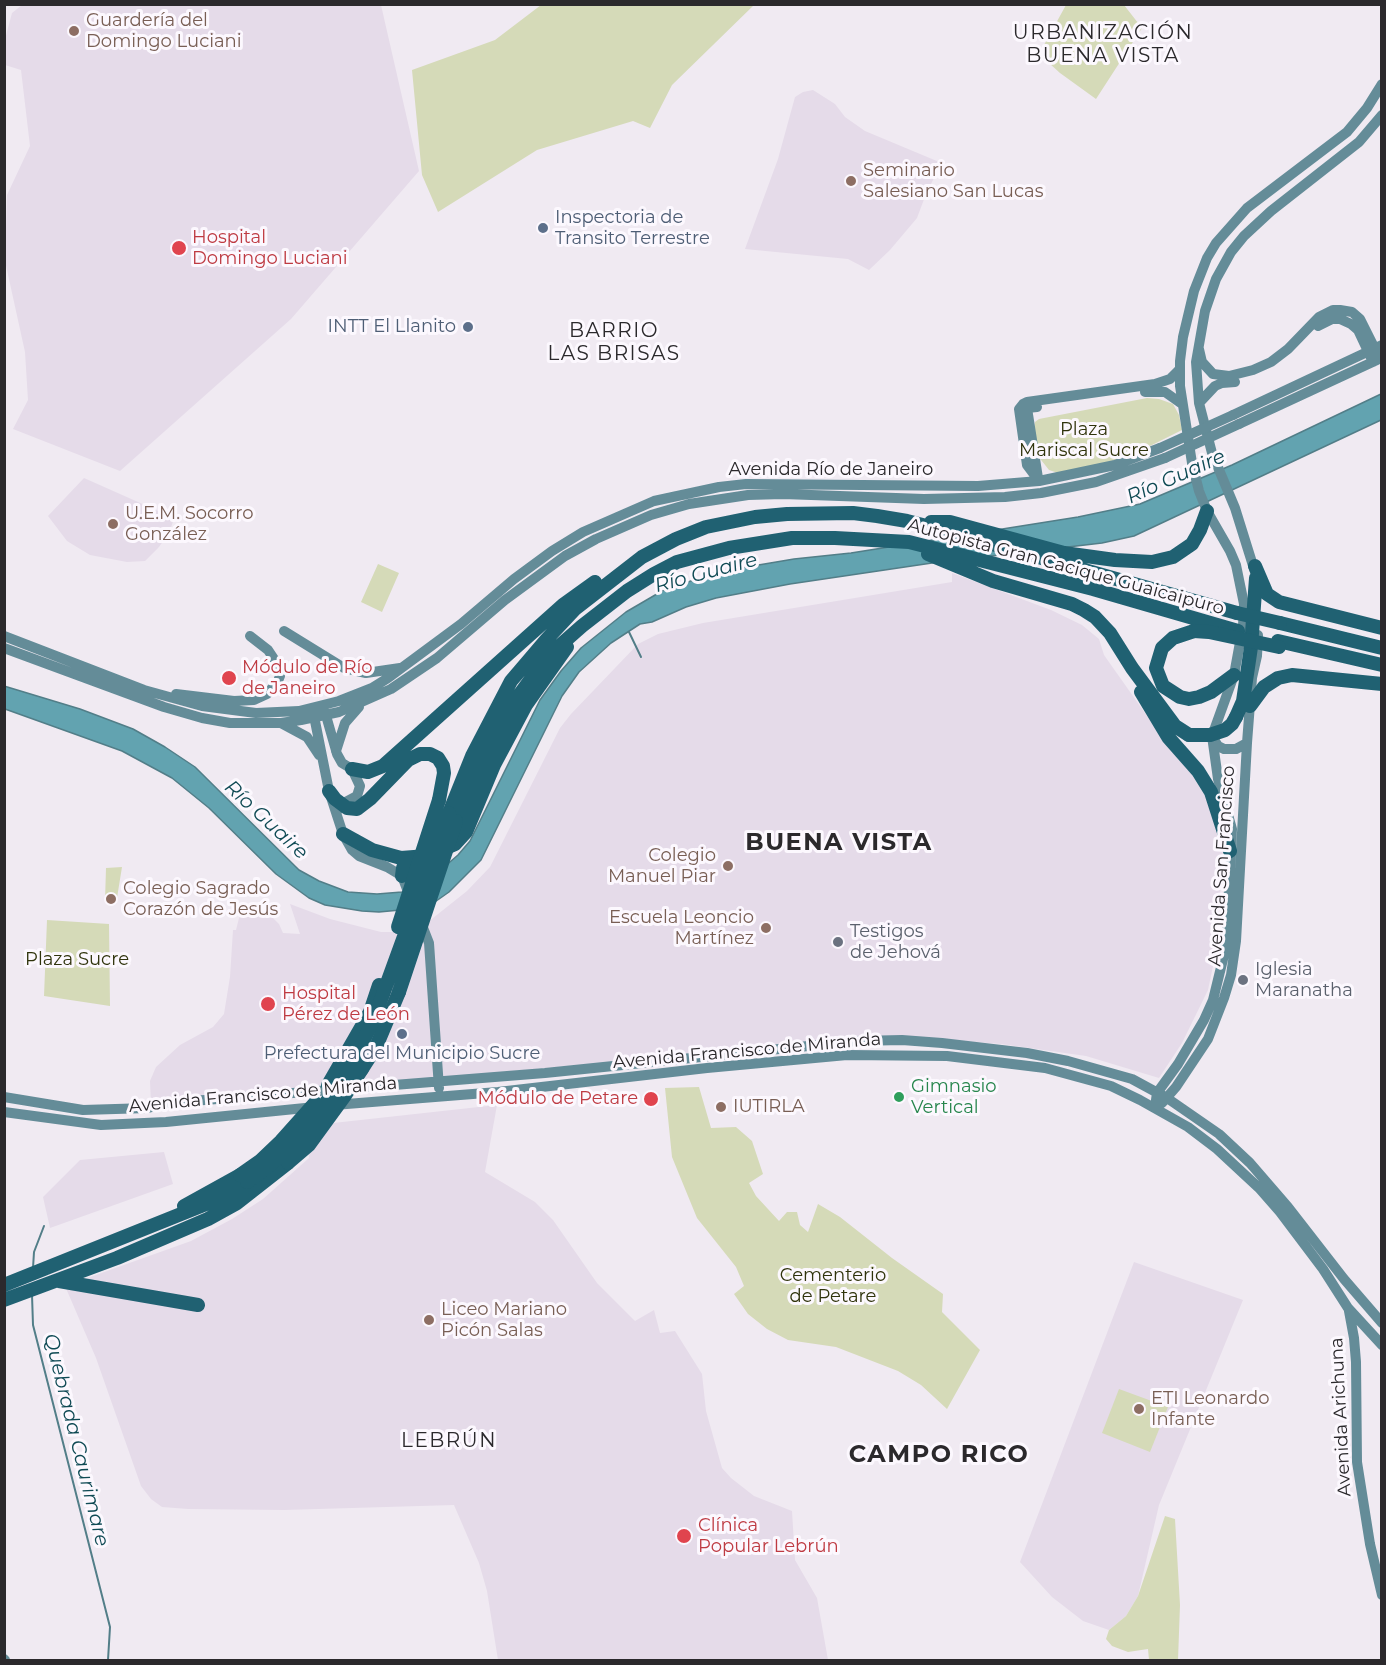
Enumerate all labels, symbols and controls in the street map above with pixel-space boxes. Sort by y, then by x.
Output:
place label: Guardería del Domingo Luciani [86,10,242,52]
district label: URBANIZACIÓN BUENA VISTA [1013,21,1193,68]
marker: Guardería del Domingo Luciani [67,24,81,38]
place label: Seminario Salesiano San Lucas [863,160,1043,202]
marker: Seminario Salesiano San Lucas [844,174,858,188]
place label: Inspectoria de Transito Terrestre [555,207,710,250]
marker: Inspectoria de Transito Terrestre [536,221,550,235]
place label: Hospital Domingo Luciani [192,227,348,270]
marker: Hospital Domingo Luciani [170,239,188,257]
place label: INTT El Llanito [328,316,456,338]
district label: BARRIO LAS BRISAS [547,319,681,366]
marker: INTT El Llanito [461,320,475,334]
park label: Plaza Mariscal Sucre [1019,419,1149,462]
water label: Río Guaire [1123,445,1229,509]
street label: Avenida Río de Janeiro [729,459,933,481]
place label: U.E.M. Socorro González [125,503,254,546]
street label: Autopista Gran Cacique Guaicaipuro [905,514,1227,620]
marker: U.E.M. Socorro González [106,517,120,531]
water label: Río Guaire [652,548,760,598]
place label: Módulo de Río de Janeiro [242,657,373,700]
marker: Módulo de Río de Janeiro [220,669,238,687]
street label: Avenida San Francisco [1204,765,1240,967]
water label: Río Guaire [219,775,313,865]
district label: BUENA VISTA [745,829,933,857]
place label: Colegio Manuel Piar [608,845,716,888]
marker: Colegio Manuel Piar [721,859,735,873]
place label: Colegio Sagrado Corazón de Jesús [123,878,278,920]
marker: Colegio Sagrado Corazón de Jesús [104,892,118,906]
place label: Escuela Leoncio Martínez [609,907,754,950]
marker: Escuela Leoncio Martínez [759,921,773,935]
place label: Testigos de Jehová [850,921,941,964]
marker: Testigos de Jehová [831,935,845,949]
park label: Plaza Sucre [25,949,129,971]
place label: Iglesia Maranatha [1255,959,1353,1002]
marker: Iglesia Maranatha [1236,973,1250,987]
place label: Hospital Pérez de León [282,983,410,1026]
marker: Hospital Pérez de León [259,995,277,1013]
marker: Prefectura del Municipio Sucre [395,1027,409,1041]
street label: Avenida Francisco de Miranda [612,1029,882,1073]
place label: Prefectura del Municipio Sucre [264,1043,540,1065]
street label: Avenida Francisco de Miranda [128,1073,398,1117]
place label: Gimnasio Vertical [911,1076,997,1118]
place label: Módulo de Petare [478,1088,638,1110]
marker: Módulo de Petare [642,1090,660,1108]
marker: Gimnasio Vertical [892,1090,906,1104]
place label: IUTIRLA [733,1096,805,1118]
marker: IUTIRLA [714,1100,728,1114]
park label: Cementerio de Petare [780,1265,886,1308]
place label: Liceo Mariano Picón Salas [441,1299,567,1342]
marker: Liceo Mariano Picón Salas [422,1313,436,1327]
water label: Quebrada Caurimare [38,1331,114,1549]
street label: Avenida Arichuna [1326,1337,1356,1497]
place label: ETI Leonardo Infante [1151,1388,1269,1430]
marker: ETI Leonardo Infante [1132,1402,1146,1416]
district label: LEBRÚN [401,1429,497,1453]
district label: CAMPO RICO [849,1441,1029,1469]
place label: Clínica Popular Lebrún [698,1515,839,1558]
marker: Clínica Popular Lebrún [675,1527,693,1545]

